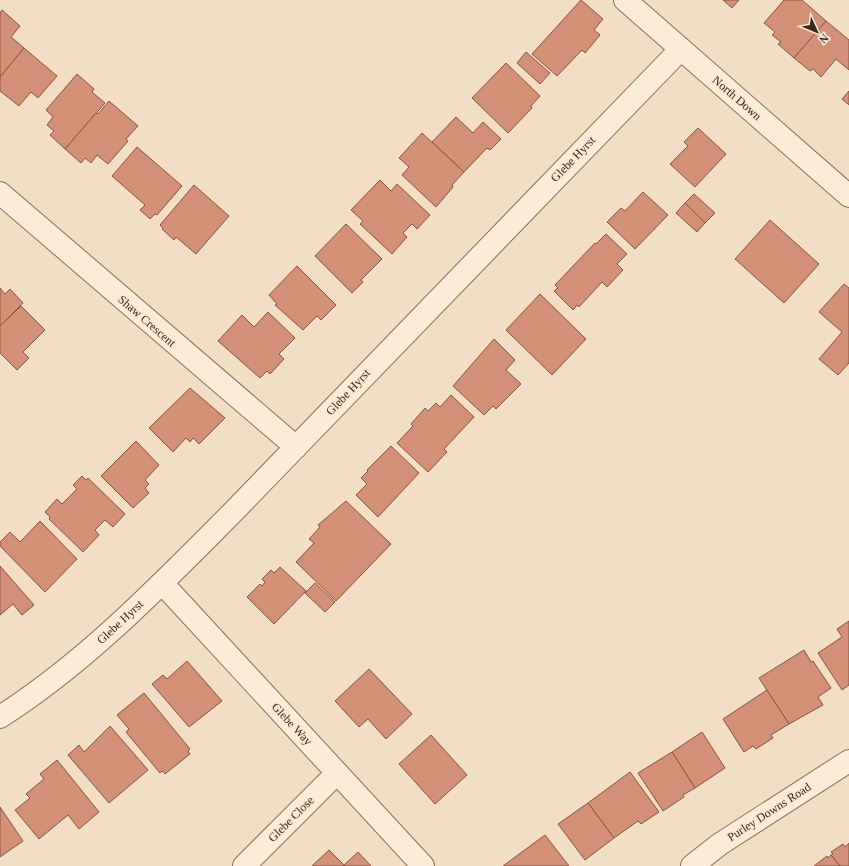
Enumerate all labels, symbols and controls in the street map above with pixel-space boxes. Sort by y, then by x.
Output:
north arrow [797,12,837,52]
text: N [817,32,831,46]
street label: North Down [710,73,764,123]
street label: Glebe Hyrst [548,133,599,185]
street label: Shaw Crescent [115,292,179,350]
street label: Glebe Hyrst [323,365,373,418]
street label: Glebe Hyrst [94,597,147,647]
street label: Glebe Way [269,700,315,748]
street label: Purley Downs Road [725,780,813,844]
street label: Glebe Close [265,793,317,845]

